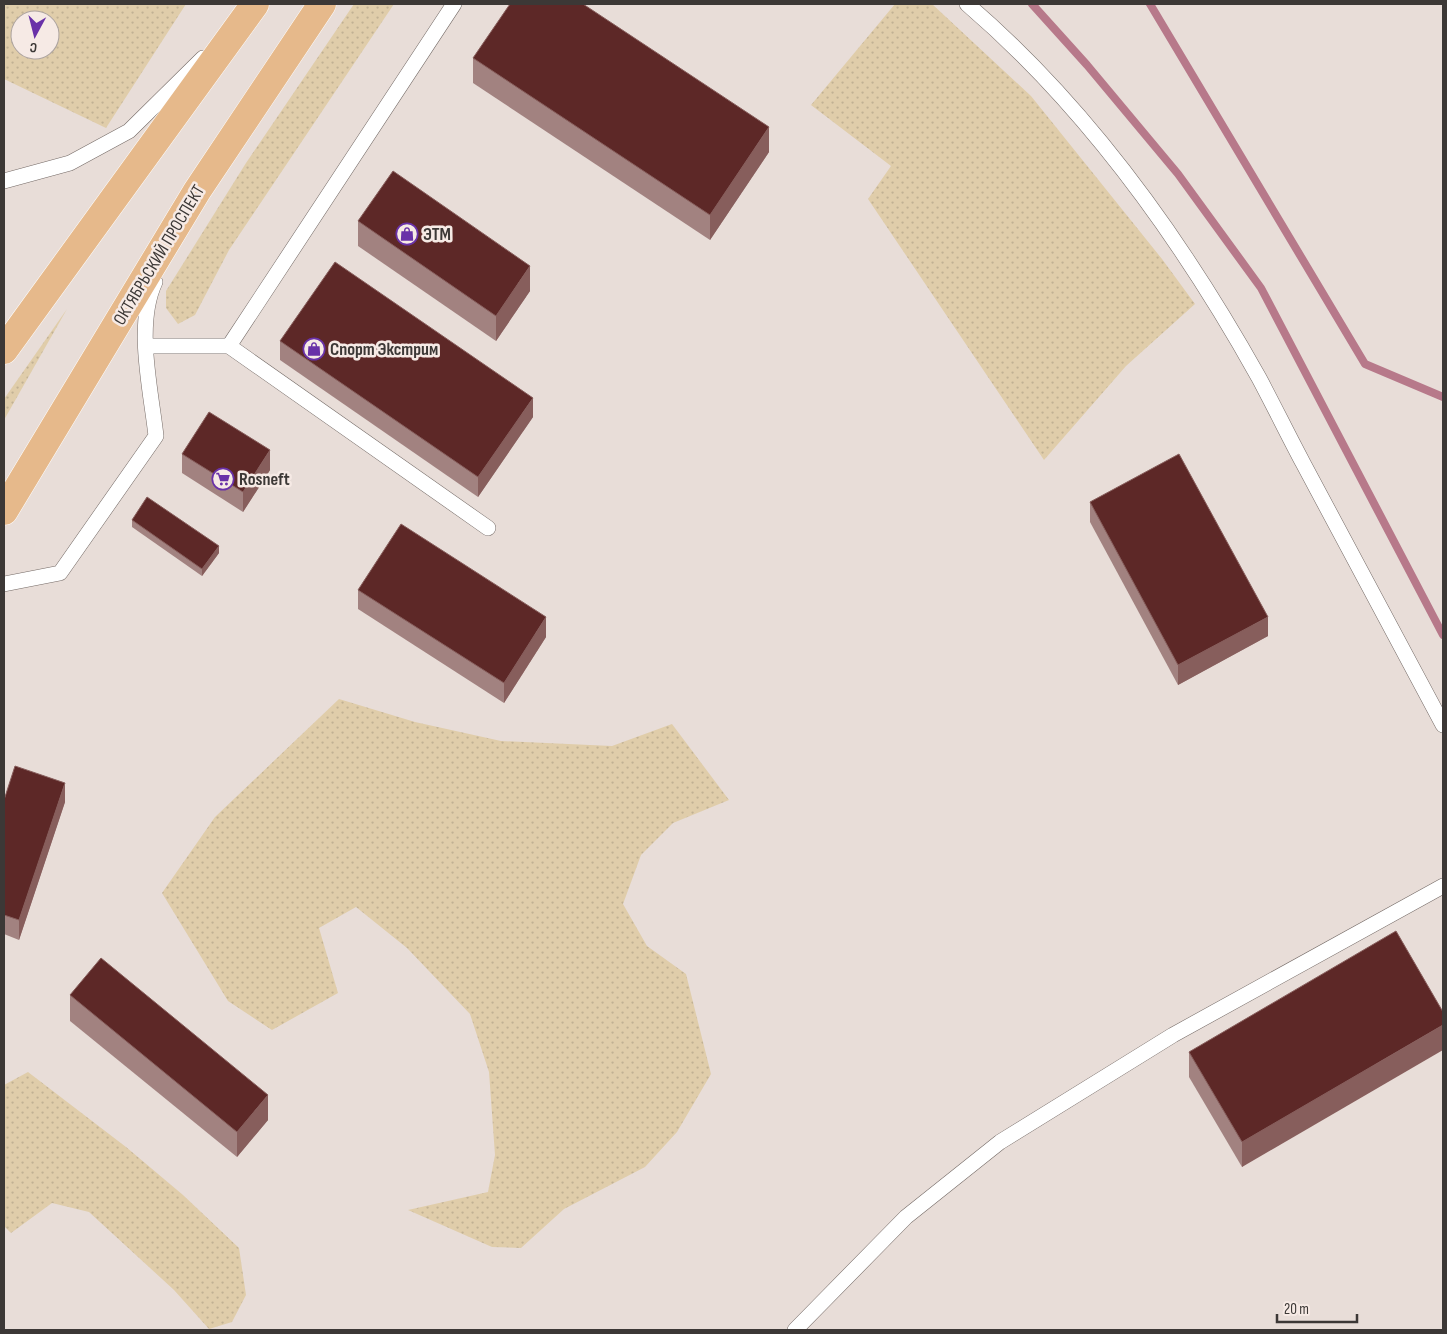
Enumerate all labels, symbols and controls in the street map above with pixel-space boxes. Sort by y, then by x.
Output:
north arrow [10,10,60,60]
text: С [29,39,38,56]
street label: ОКТЯБРЬСКИЙ ПРОСПЕКТ [109,181,209,329]
shop icon: ЭТМ [395,222,419,246]
place label: ЭТМ [423,224,451,245]
shop icon: Спорт Экстрим [302,337,326,361]
place label: Спорт Экстрим [330,339,438,360]
supermarket icon: Rosneft [211,467,235,491]
place label: Rosneft [239,469,290,490]
scale bar [1277,1292,1357,1324]
text: 20 m [1284,1300,1309,1319]

